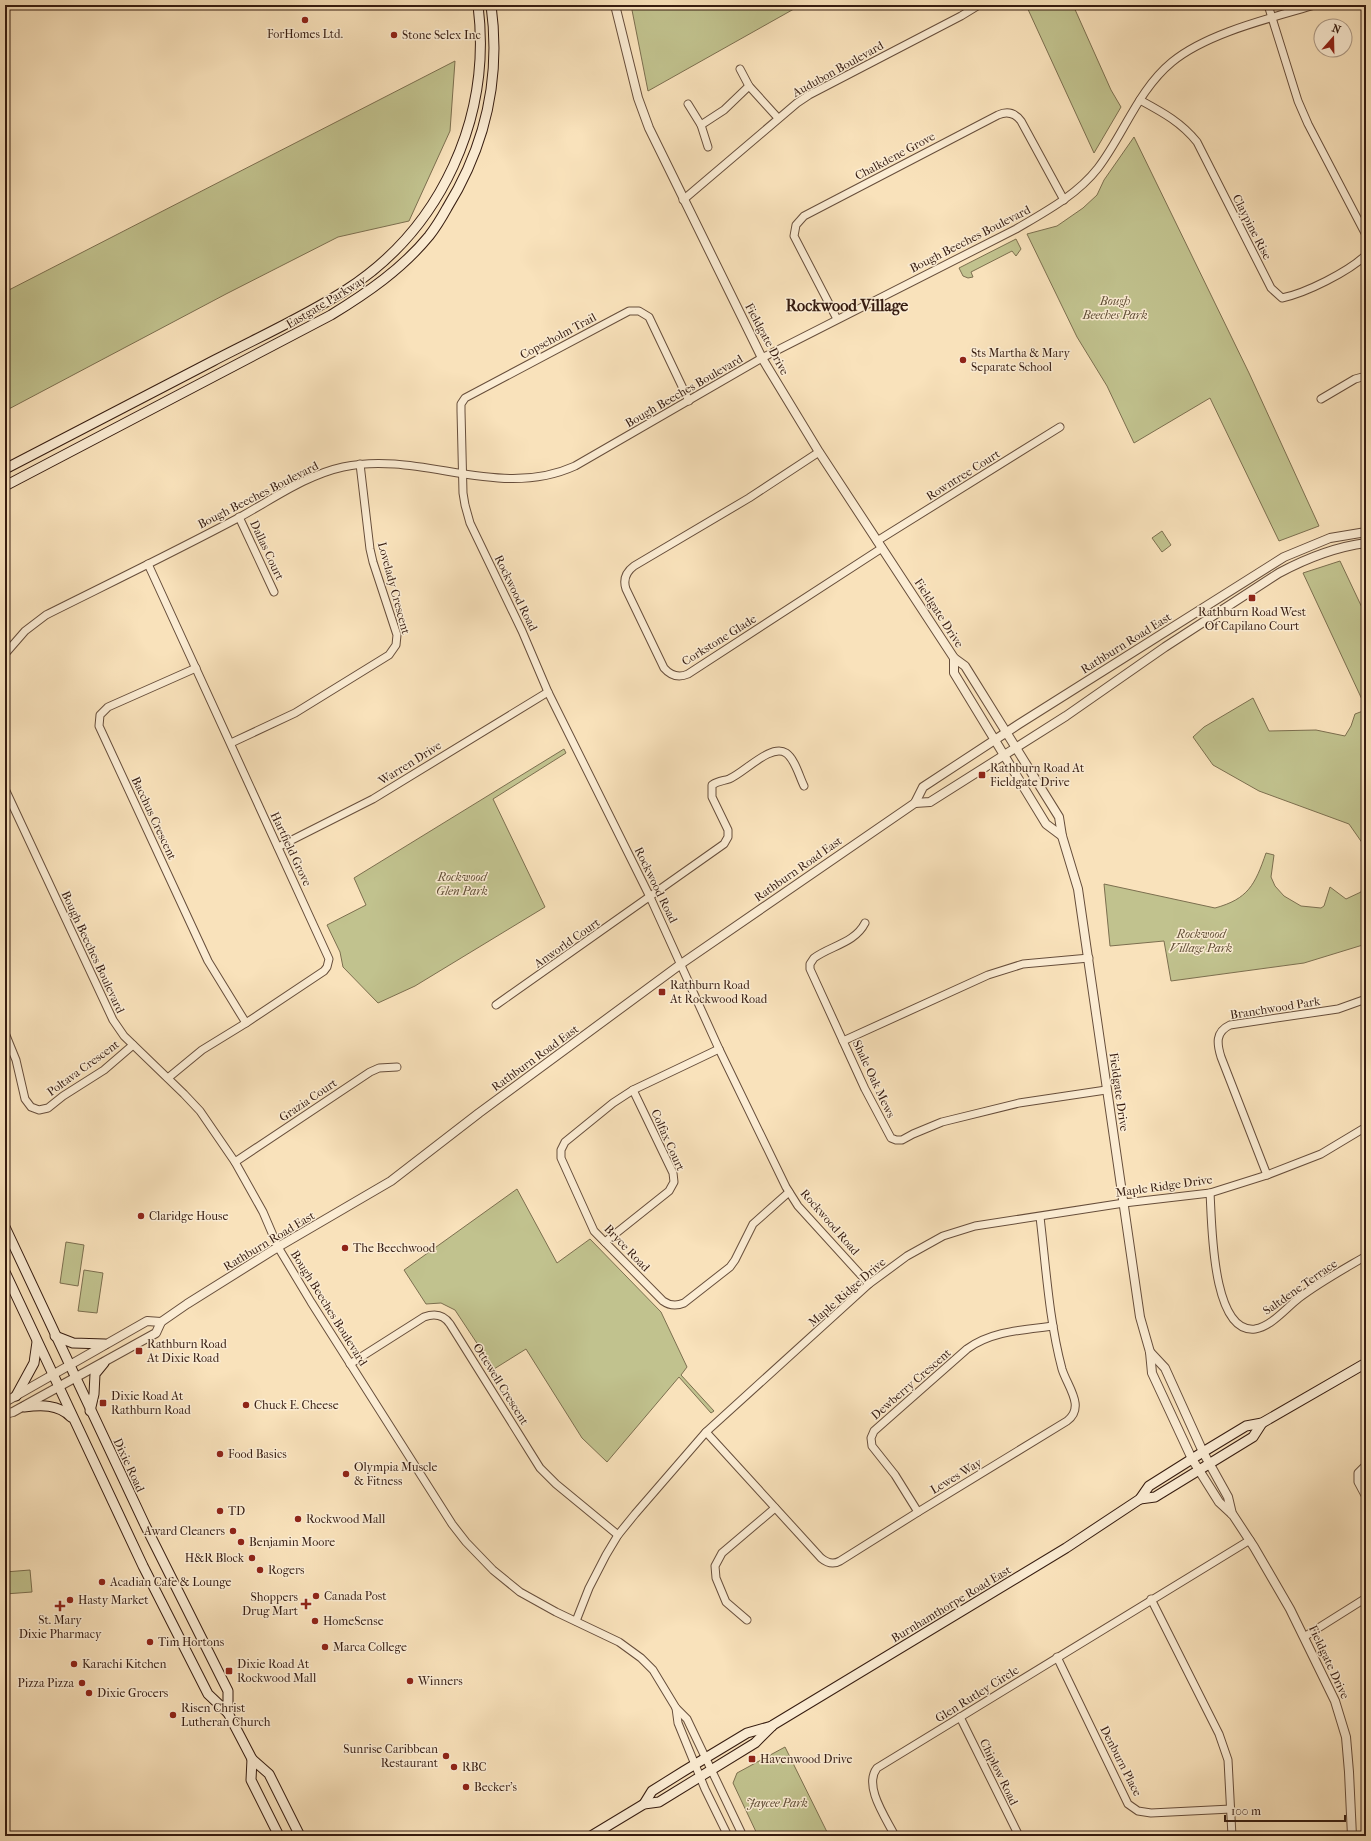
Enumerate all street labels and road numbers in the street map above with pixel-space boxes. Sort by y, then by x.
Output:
street label: Audubon Boulevard [789,38,886,100]
street label: Chalkdene Grove [853,129,937,183]
street label: Claypine Rise [1230,192,1274,262]
street label: Bough Beeches Boulevard [907,202,1033,276]
street label: Eastgate Parkway [284,272,369,331]
street label: Fieldgate Drive [742,301,792,377]
street label: Copseholm Trail [517,310,599,362]
street label: Bough Beeches Boulevard [623,351,746,430]
street label: Rowntree Court [924,446,1003,503]
street label: Bough Beeches Boulevard [195,458,321,532]
street label: Dallas Court [247,518,287,583]
street label: Lovelady Crescent [375,540,413,636]
street label: Rockwood Road [492,553,541,634]
street label: Fieldgate Drive [911,576,967,650]
street label: Rathburn Road East [1078,609,1174,676]
street label: Corkstone Glade [679,611,759,669]
street label: Warren Drive [375,738,444,788]
street label: Bacchus Crescent [129,774,180,862]
street label: Hartfield Grove [268,810,314,888]
street label: Rathburn Road East [751,833,845,905]
street label: Rockwood Road [632,845,681,926]
street label: Bough Beeches Boulevard [58,889,128,1016]
street label: Anworld Court [531,915,603,971]
street label: Branchwood Park [1229,994,1322,1022]
street label: Rathburn Road East [489,1021,582,1094]
street label: Poltava Crescent [44,1037,122,1099]
street label: Shale Oak Mews [850,1038,898,1121]
street label: Fieldgate Drive [1107,1052,1131,1132]
street label: Grazia Court [277,1075,340,1124]
street label: Colfax Court [648,1107,688,1174]
street label: Maple Ridge Drive [1115,1172,1213,1200]
street label: Rockwood Road [798,1186,863,1258]
street label: Rathburn Road East [221,1208,318,1274]
street label: Bryce Road [601,1222,653,1275]
street label: Bough Beeches Boulevard [288,1248,371,1369]
street label: Maple Ridge Drive [806,1255,888,1329]
street label: Saltdene Terrace [1260,1256,1340,1318]
street label: Ottewell Crescent [470,1341,532,1428]
street label: Dewberry Crescent [868,1345,954,1422]
street label: Dixie Road [110,1436,148,1494]
street label: Lewes Way [928,1455,985,1497]
street label: Burnhamthorpe Road East [889,1562,1014,1645]
street label: Fieldgate Drive [1306,1623,1352,1701]
street label: Glen Rutley Circle [933,1663,1021,1725]
street label: Denburn Place [1097,1724,1145,1799]
street label: Chiplow Road [977,1737,1021,1808]

